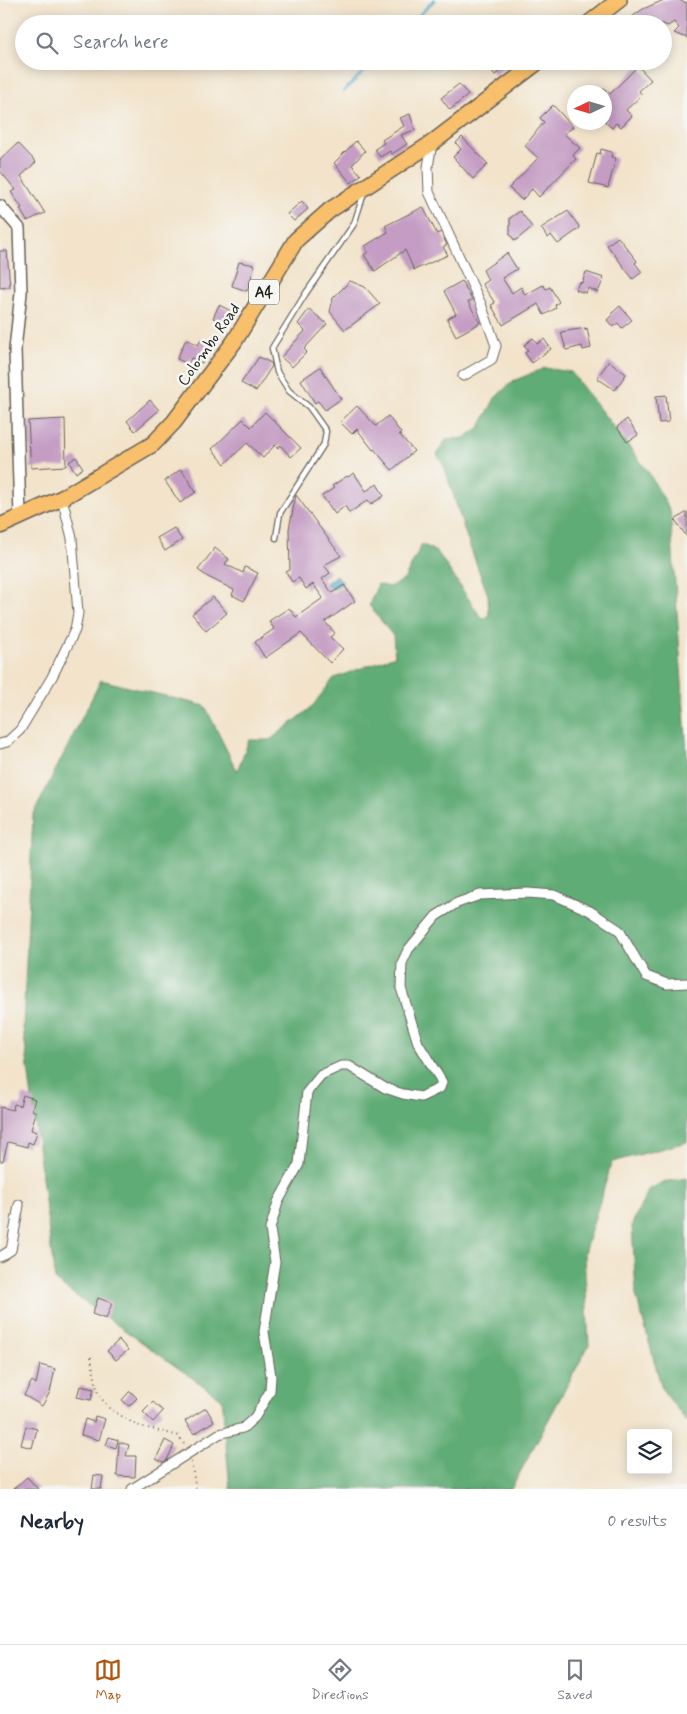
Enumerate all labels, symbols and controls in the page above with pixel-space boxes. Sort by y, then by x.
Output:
search box [15,15,672,70]
icon: search [33,29,61,57]
text: Search here [73,30,169,55]
north arrow [567,85,612,130]
road number: A4 [249,280,279,304]
street label: Colombo Road [173,299,245,390]
map controls [627,1429,672,1474]
button: layers [627,1429,672,1474]
text: Nearby [20,1508,84,1536]
text: 0 results [607,1511,667,1532]
tab: Map [94,1656,122,1704]
tab: Directions [311,1656,369,1704]
tab: Saved [557,1656,593,1704]

